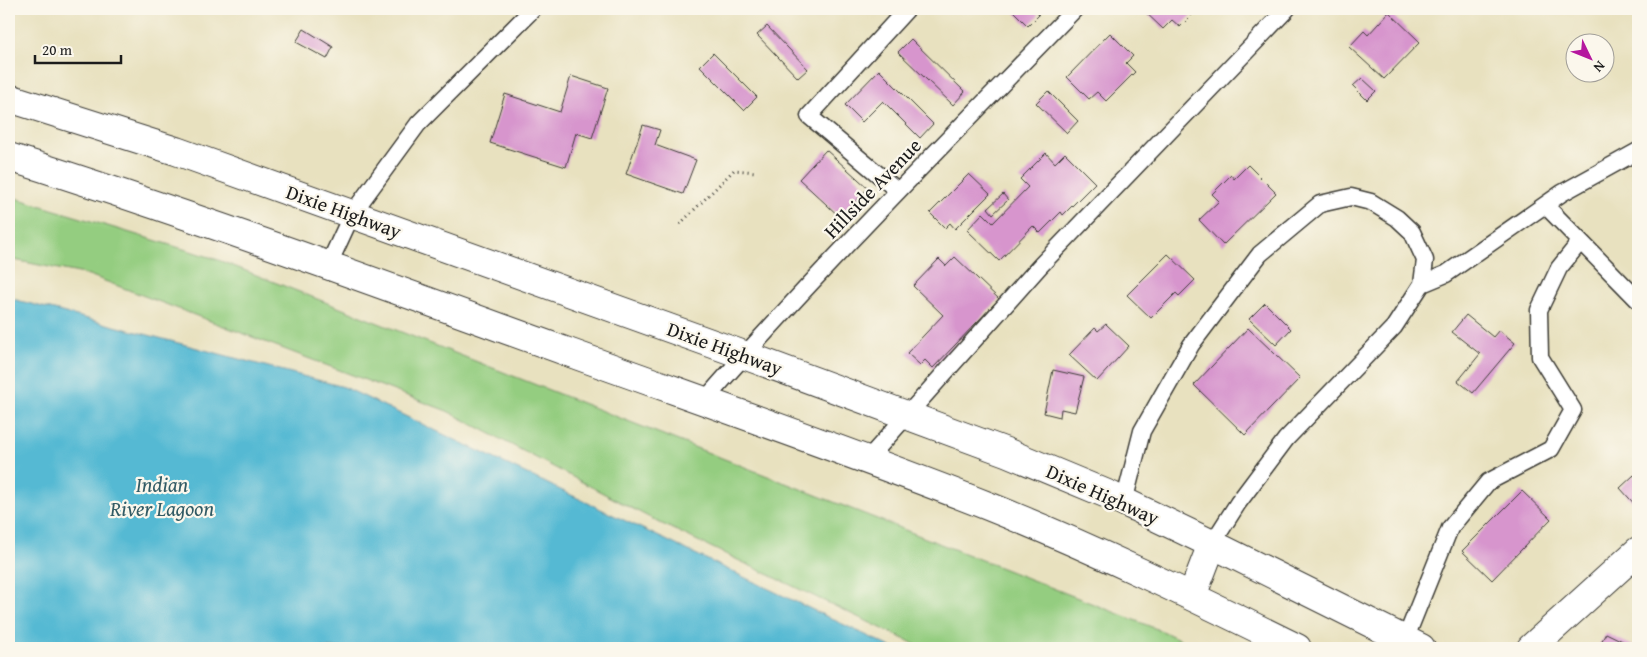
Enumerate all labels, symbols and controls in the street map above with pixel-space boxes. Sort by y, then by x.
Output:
scale bar [35,32,121,64]
north arrow [1564,32,1614,82]
text: 20 m [42,39,73,60]
text: N [1589,57,1610,78]
street label: Hillside Avenue [817,131,927,245]
street label: Dixie Highway [282,177,406,245]
street label: Dixie Highway [663,314,787,382]
street label: Dixie Highway [1042,456,1164,532]
water label: Indian River Lagoon [109,469,214,524]

